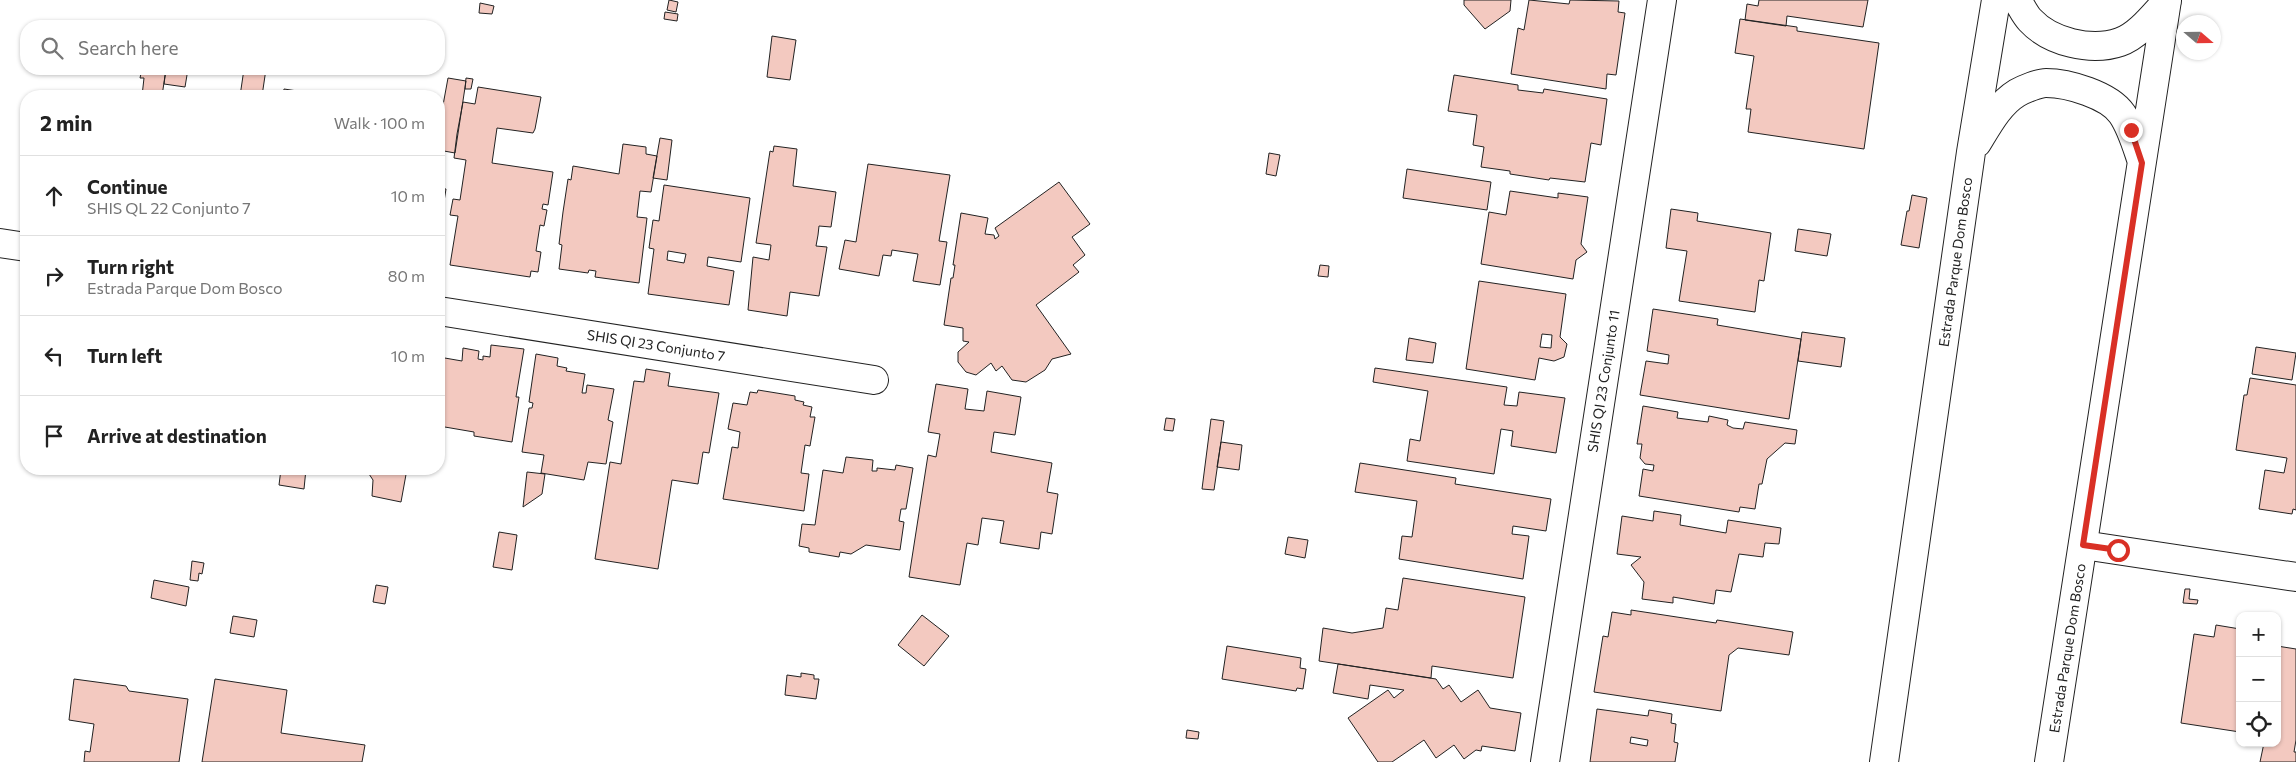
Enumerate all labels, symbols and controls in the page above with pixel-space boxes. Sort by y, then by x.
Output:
north arrow [2176,15,2221,60]
search box [20,20,445,75]
icon: search [38,34,66,62]
text: Search here [78,36,178,59]
text: 2 min [40,110,92,135]
text: Walk · 100 m [334,113,425,132]
route end [2120,119,2143,142]
text: Continue [87,175,167,198]
street label: Estrada Parque Dom Bosco [1935,176,1975,348]
icon: ahead [40,182,68,210]
text: 10 m [391,186,425,205]
text: SHIS QL 22 Conjunto 7 [87,198,251,217]
text: Turn right [87,255,174,278]
icon: right [40,262,68,290]
text: 80 m [388,266,425,285]
text: Estrada Parque Dom Bosco [87,278,283,297]
street label: SHIS QI 23 Conjunto 11 [1583,309,1623,453]
street label: SHIS QI 23 Conjunto 7 [586,326,726,364]
icon: left [40,342,68,370]
text: Turn left [87,344,162,367]
text: 10 m [391,346,425,365]
icon: arrive [40,422,68,450]
text: Arrive at destination [87,424,267,447]
route start [2107,539,2130,562]
street label: Estrada Parque Dom Bosco [2045,562,2089,734]
map controls [2236,612,2281,747]
button: + [2236,612,2281,657]
button: − [2236,657,2281,702]
button: locate [2236,702,2281,747]

